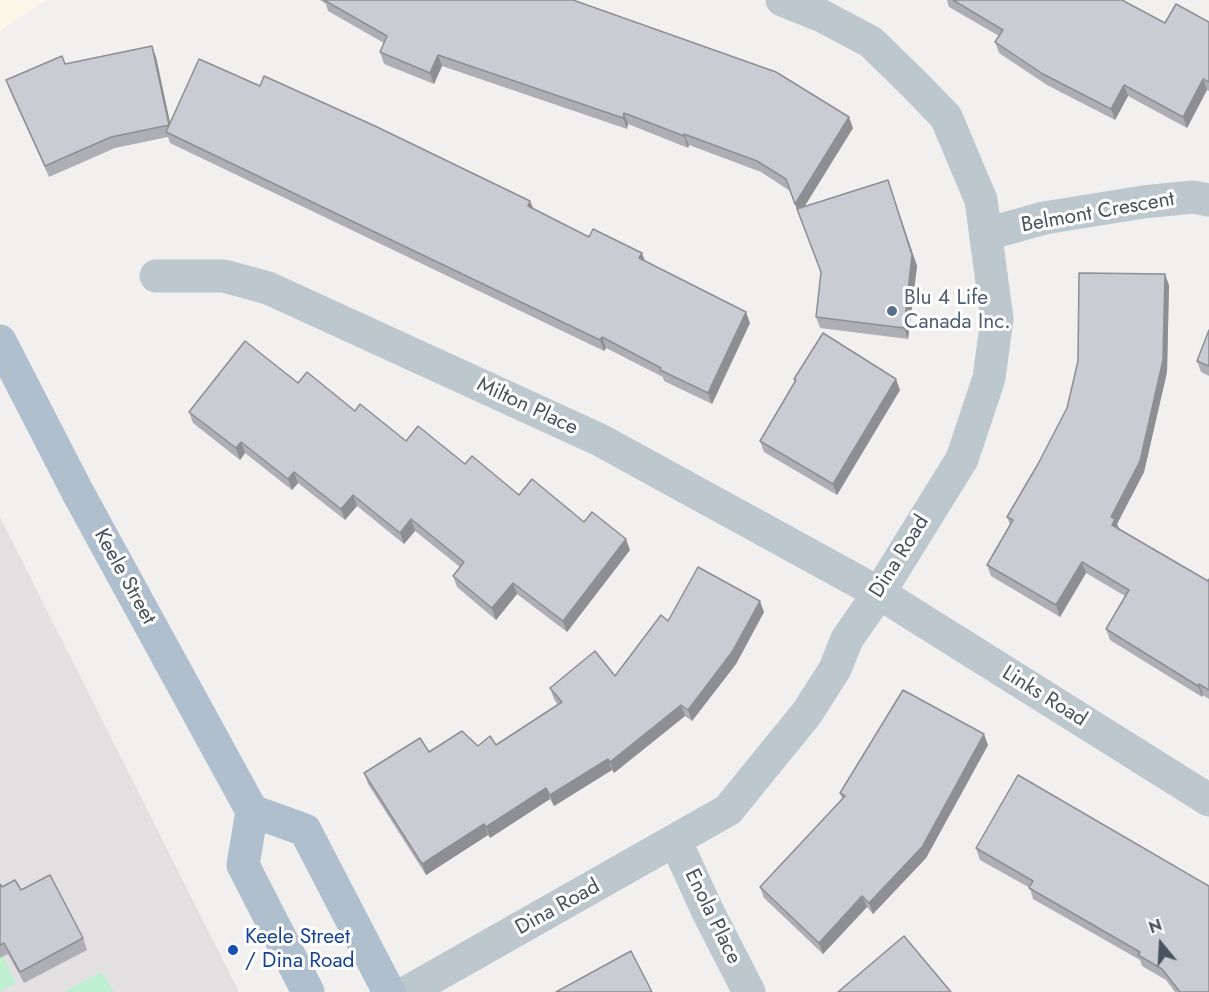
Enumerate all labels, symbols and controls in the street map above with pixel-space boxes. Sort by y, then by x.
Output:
street label: Belmont Crescent [1019,187,1177,239]
place label: Blu 4 Life Canada Inc. [904,286,1010,336]
marker: Blu 4 Life Canada Inc. [885,304,899,318]
street label: Milton Place [473,373,581,441]
street label: Dina Road [865,511,935,603]
street label: Keele Street [88,525,160,629]
street label: Links Road [997,661,1091,733]
street label: Enola Place [678,865,746,969]
street label: Dina Road [511,875,605,941]
north arrow [1131,914,1191,974]
text: N [1146,914,1165,939]
place label: Keele Street / Dina Road [245,925,355,975]
marker: Keele Street / Dina Road [226,943,240,957]

